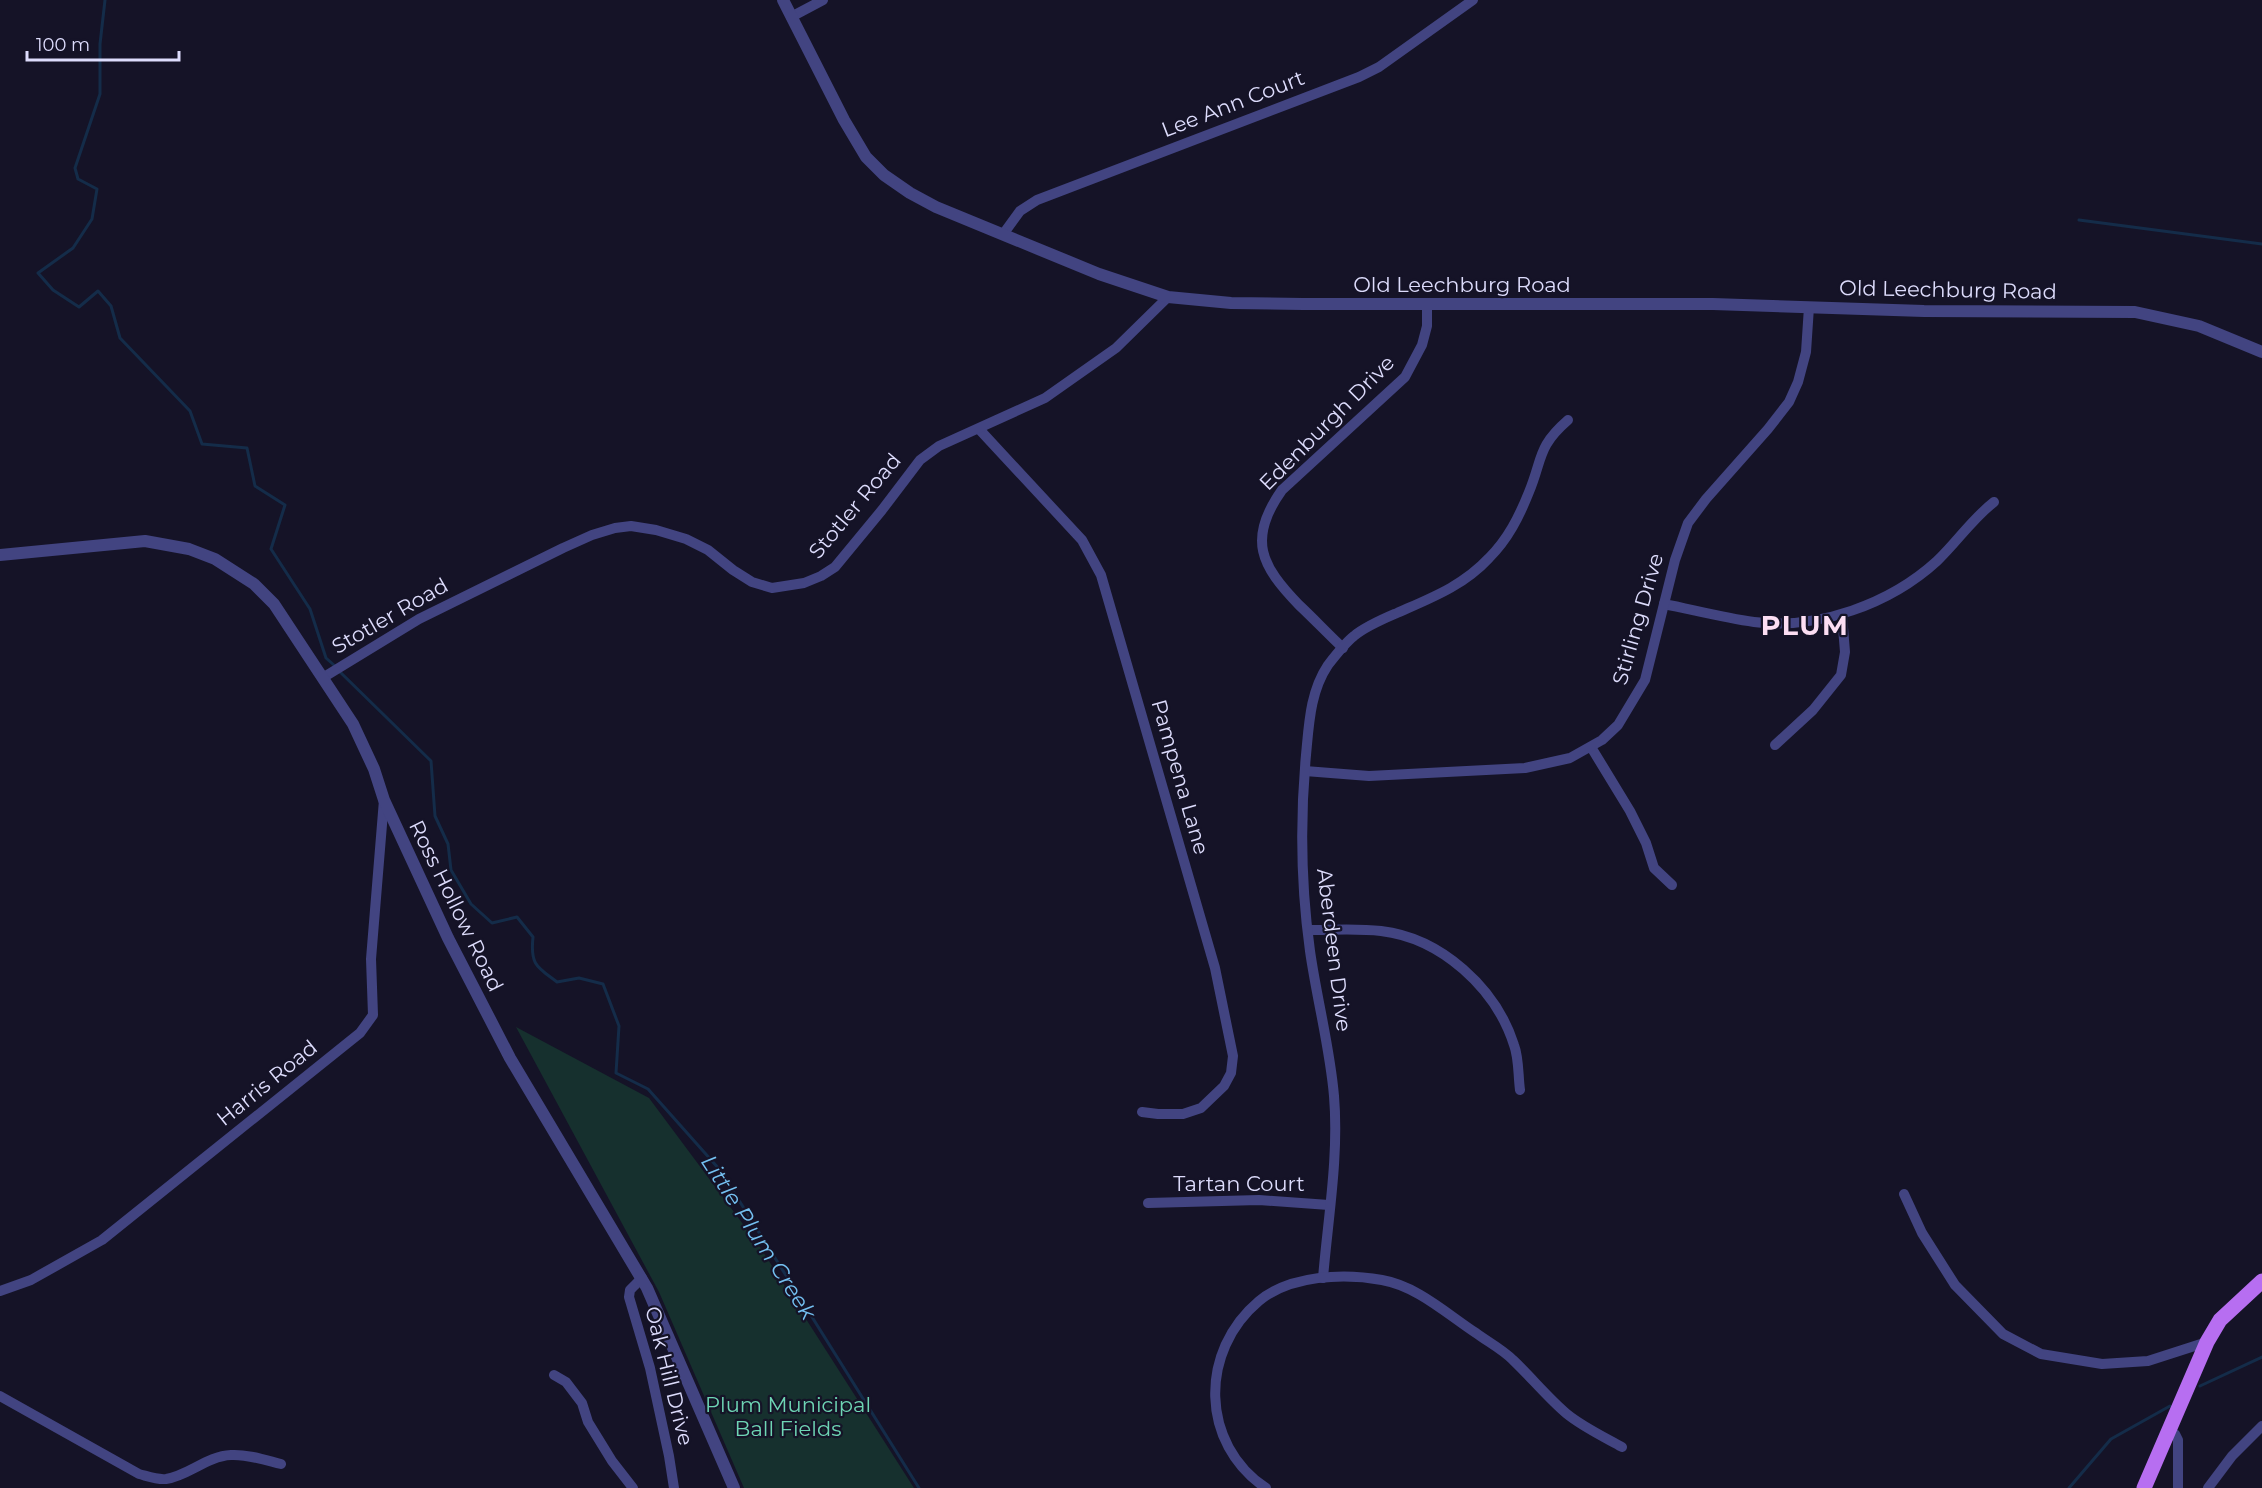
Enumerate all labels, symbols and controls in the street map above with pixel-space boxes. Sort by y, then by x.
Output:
scale bar [27,24,178,62]
text: 100 m [36,34,90,56]
street label: Lee Ann Court [1158,65,1308,142]
street label: Old Leechburg Road [1353,272,1571,297]
street label: Old Leechburg Road [1839,275,2057,304]
street label: Edenburgh Drive [1254,350,1399,495]
street label: Stotler Road [803,448,906,563]
street label: Stirling Drive [1607,550,1668,688]
street label: Stotler Road [327,572,452,659]
district label: PLUM [1761,609,1849,642]
street label: Pampena Lane [1146,696,1215,857]
street label: Ross Hollow Road [404,816,509,996]
street label: Aberdeen Drive [1312,867,1357,1033]
street label: Harris Road [211,1034,322,1131]
water label: Little Plum Creek [695,1150,822,1326]
street label: Tartan Court [1173,1171,1305,1196]
street label: Oak Hill Drive [640,1304,699,1448]
park label: Plum Municipal Ball Fields [705,1392,871,1441]

